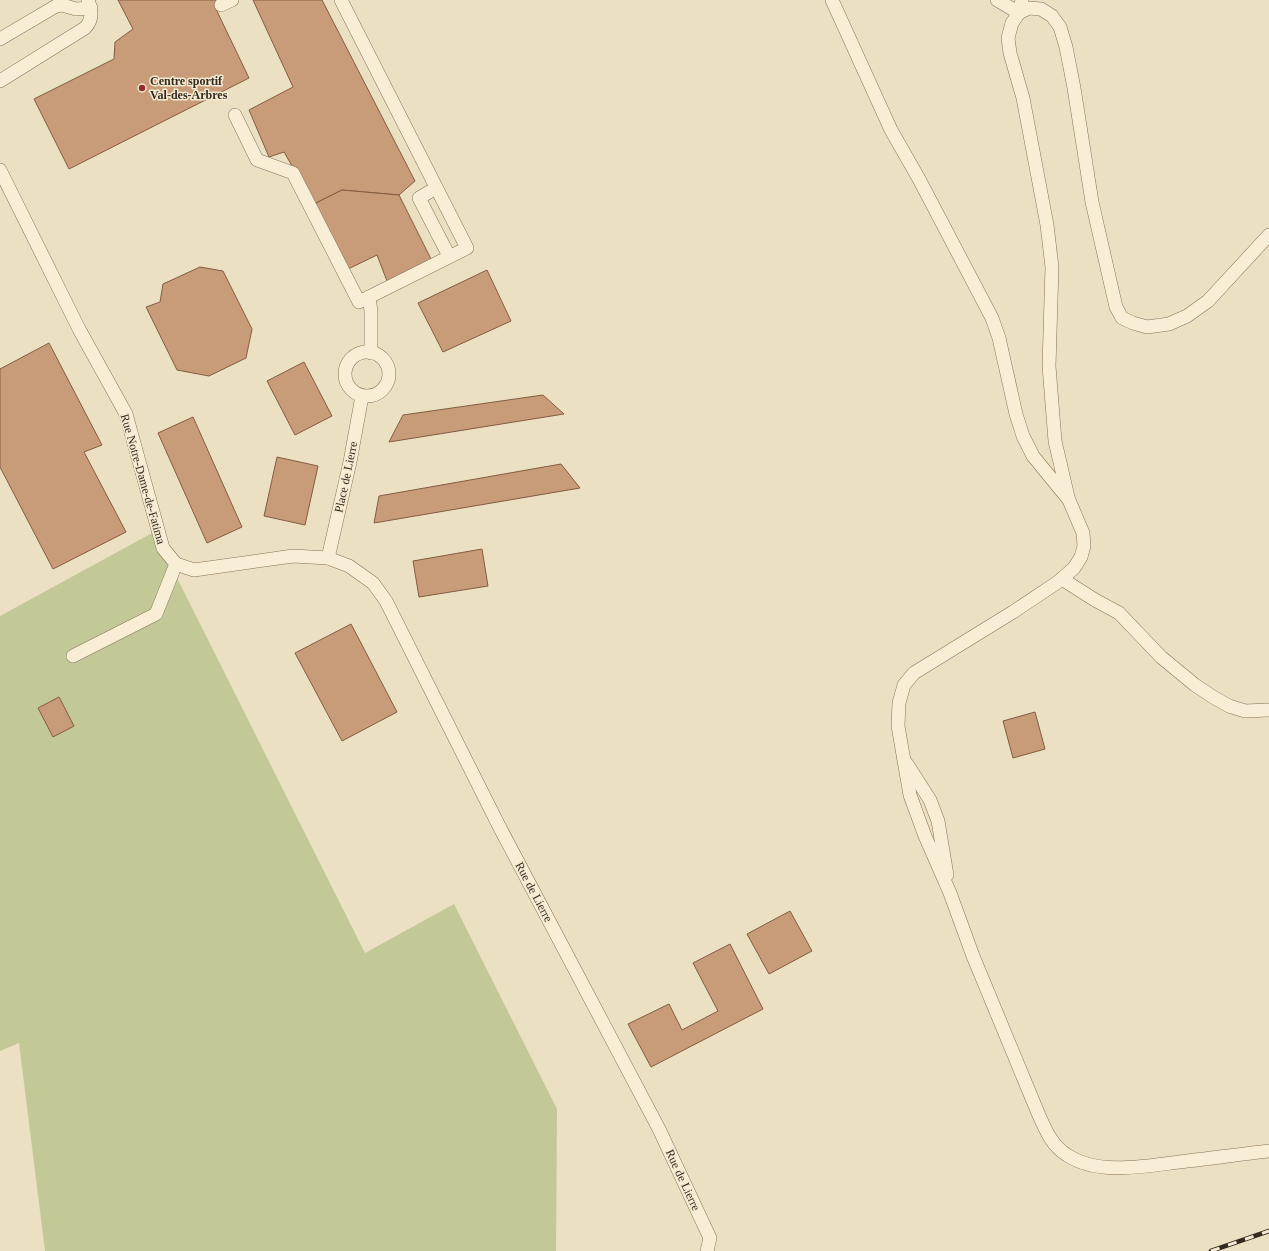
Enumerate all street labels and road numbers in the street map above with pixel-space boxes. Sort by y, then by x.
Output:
street label: Rue Notre-Dame-de-Fatima [118,412,169,546]
street label: Place de Lierre [332,440,360,514]
street label: Rue de Lierre [512,860,556,924]
street label: Rue de Lierre [663,1147,703,1213]

